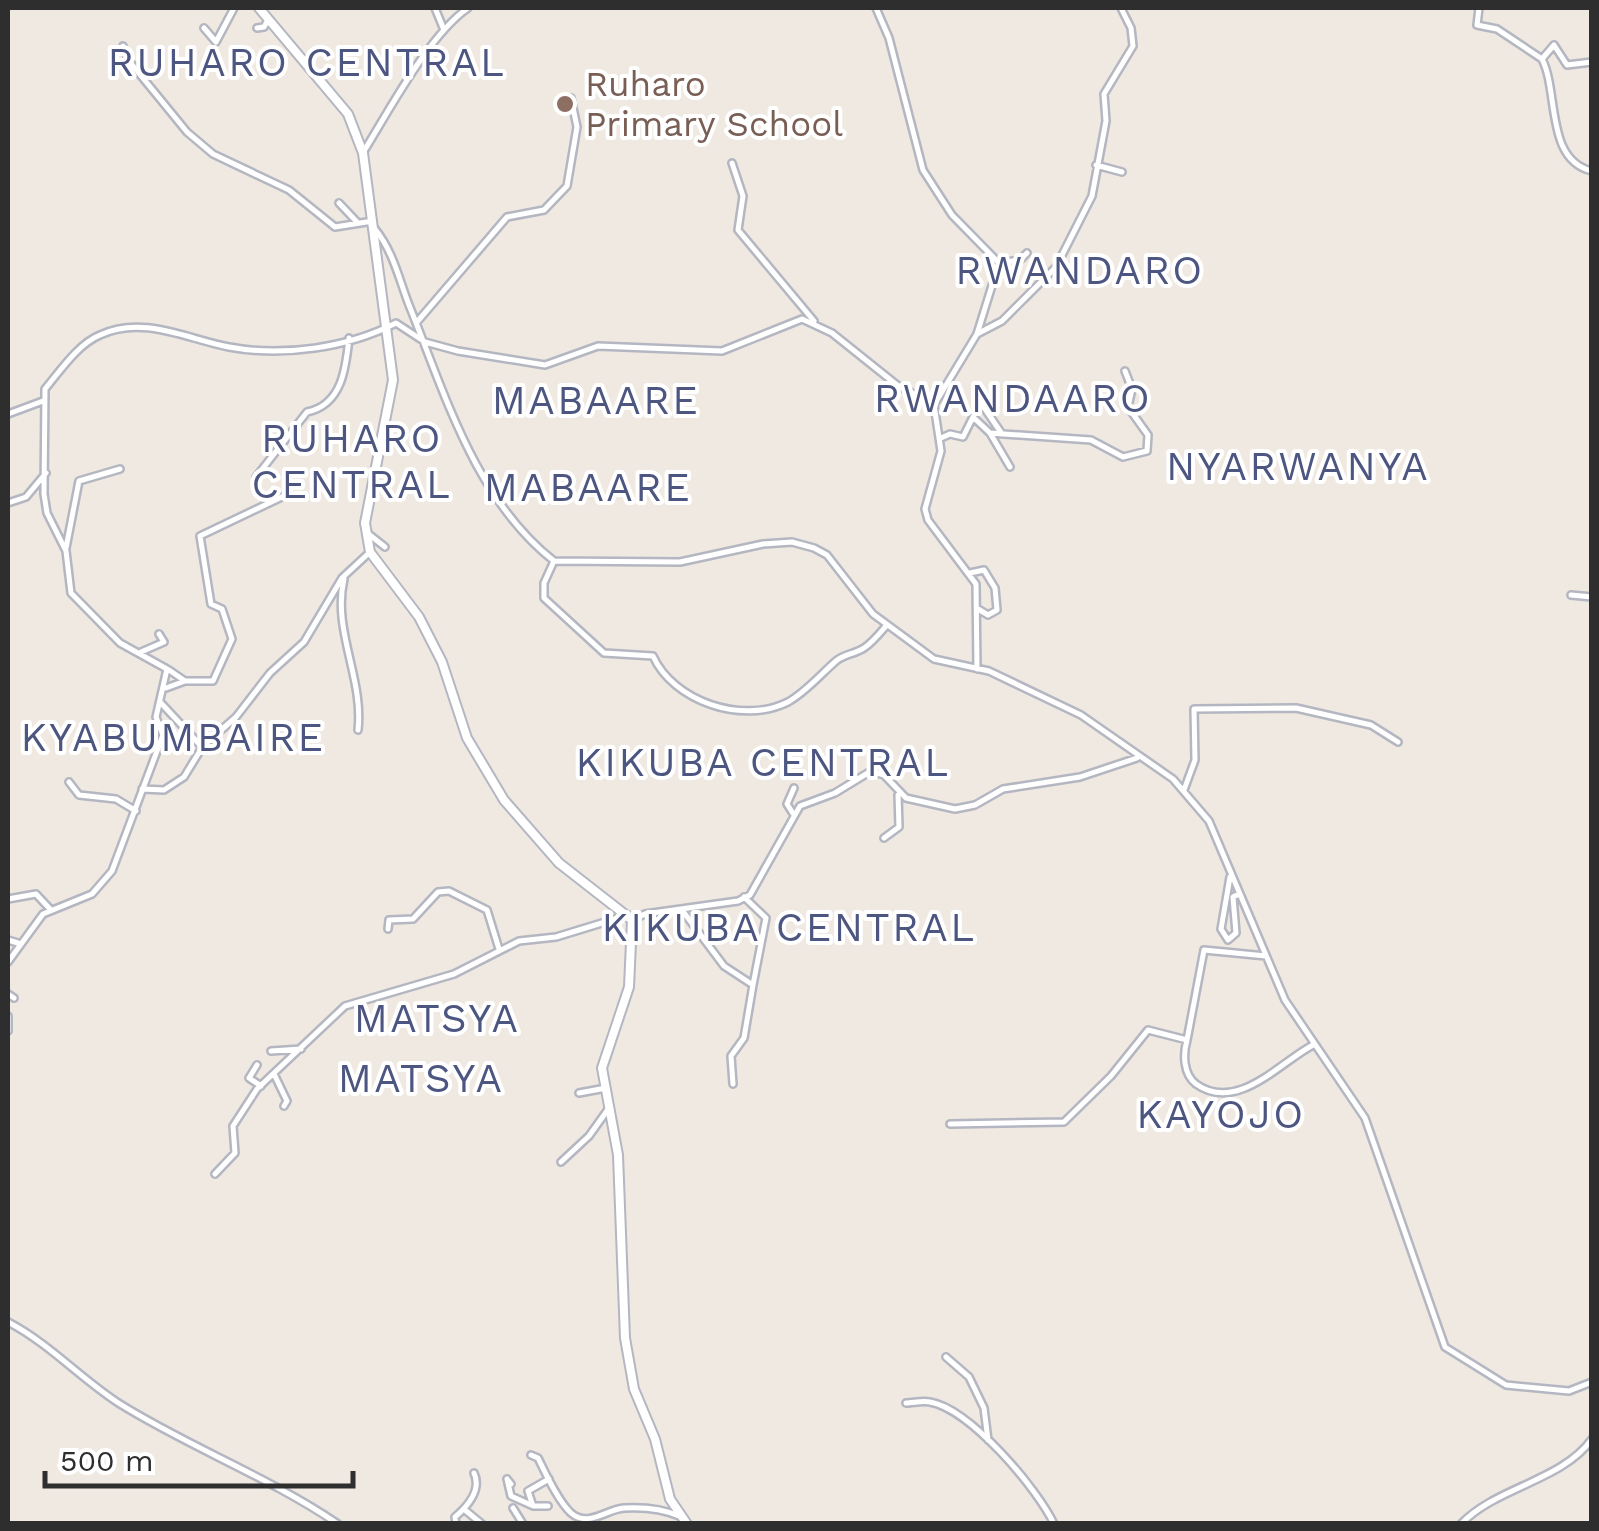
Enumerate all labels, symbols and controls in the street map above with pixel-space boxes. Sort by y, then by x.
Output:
district label: RUHARO CENTRAL [108,39,507,86]
place label: Ruharo Primary School [585,63,843,145]
marker: Ruharo Primary School [554,93,576,115]
district label: RWANDARO [955,247,1205,294]
district label: RWANDAARO [874,375,1152,422]
district label: MABAARE [492,377,700,424]
district label: RUHARO CENTRAL [252,415,452,508]
district label: NYARWANYA [1166,443,1430,490]
district label: MABAARE [484,464,692,511]
district label: KYABUMBAIRE [20,714,326,761]
district label: KIKUBA CENTRAL [575,739,951,786]
district label: KIKUBA CENTRAL [601,904,977,951]
district label: MATSYA [354,995,520,1042]
district label: MATSYA [338,1055,504,1102]
district label: KAYOJO [1136,1091,1306,1138]
scale bar [45,1426,352,1488]
text: 500 m [60,1443,154,1478]

